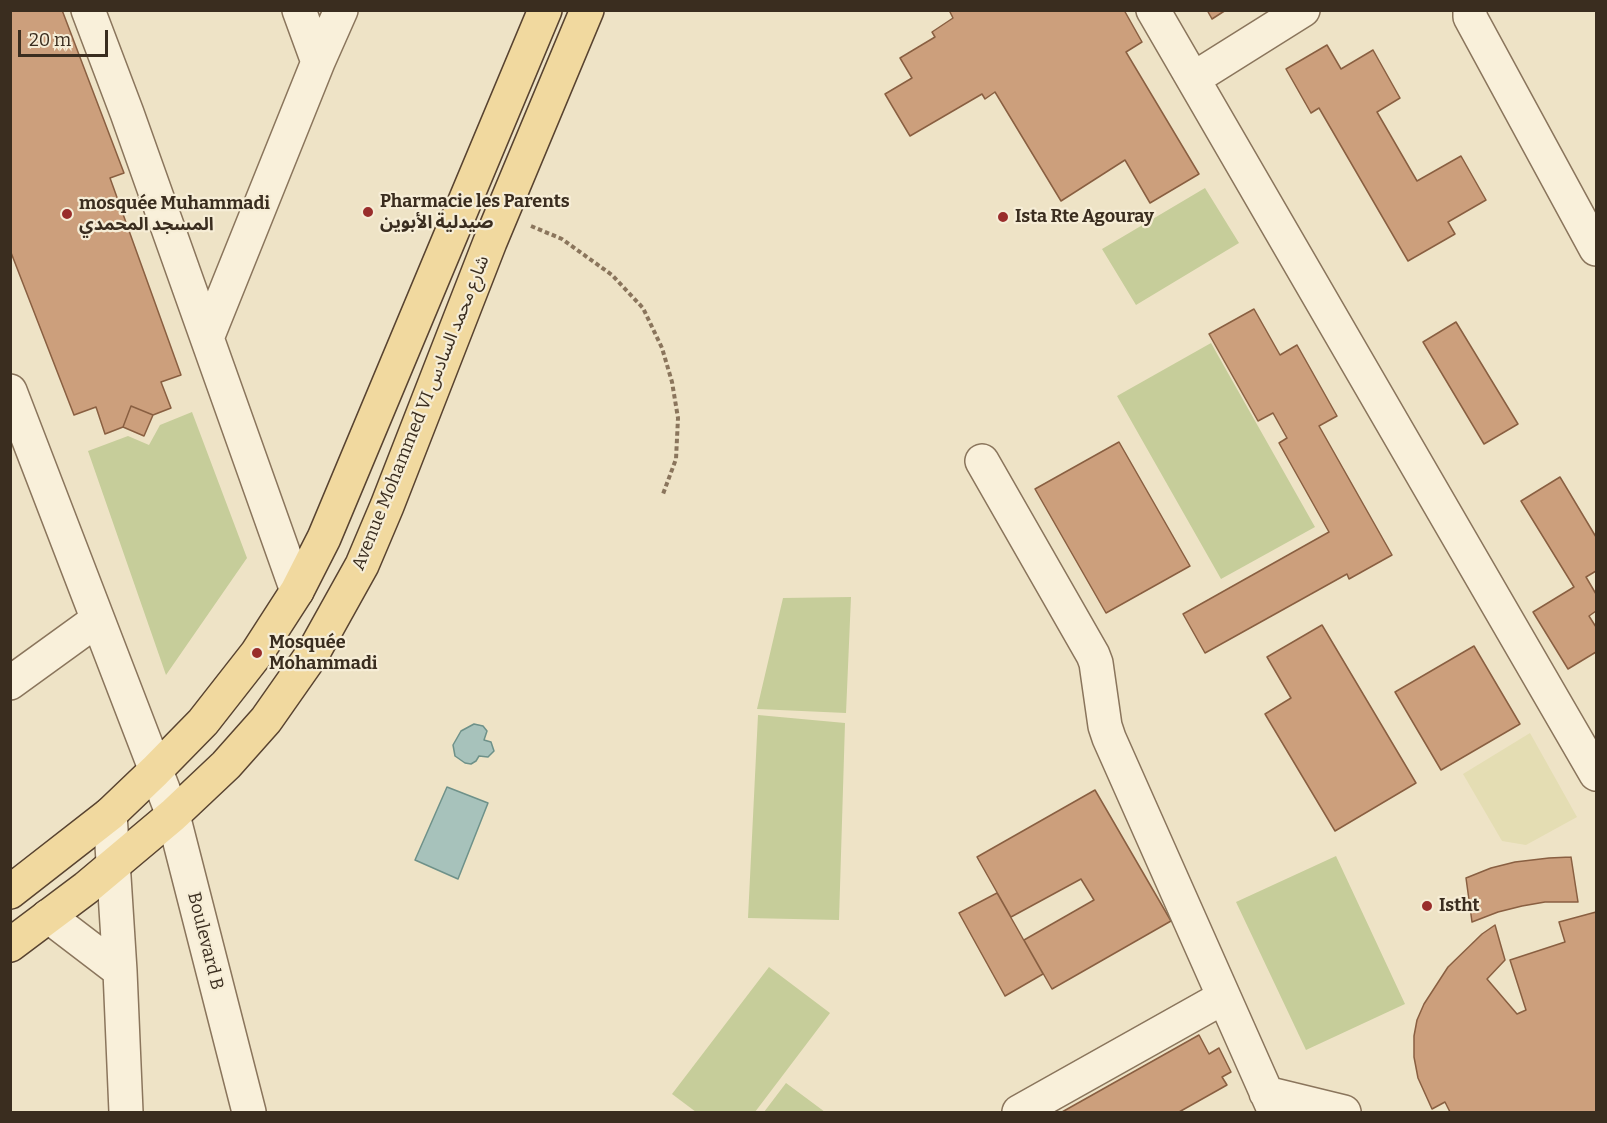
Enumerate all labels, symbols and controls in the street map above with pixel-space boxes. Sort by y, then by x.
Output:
scale bar [21,18,111,56]
text: 20 m [29,29,71,51]
place label: Pharmacie les Parents صيدلية الأبوين [380,191,570,234]
place label: mosquée Muhammadi المسجد المحمدي [79,193,270,236]
marker: Pharmacie les Parents صيدلية الأبوين [361,205,375,219]
place label: Ista Rte Agouray [1015,206,1154,228]
marker: mosquée Muhammadi المسجد المحمدي [60,207,74,221]
marker: Ista Rte Agouray [996,210,1010,224]
street label: Avenue Mohammed VI شارع محمد السادس [348,253,494,573]
place label: Mosquée Mohammadi [269,632,377,674]
marker: Mosquée Mohammadi [250,646,264,660]
street label: Boulevard B [182,890,228,992]
place label: Istht [1439,895,1480,917]
marker: Istht [1420,899,1434,913]

